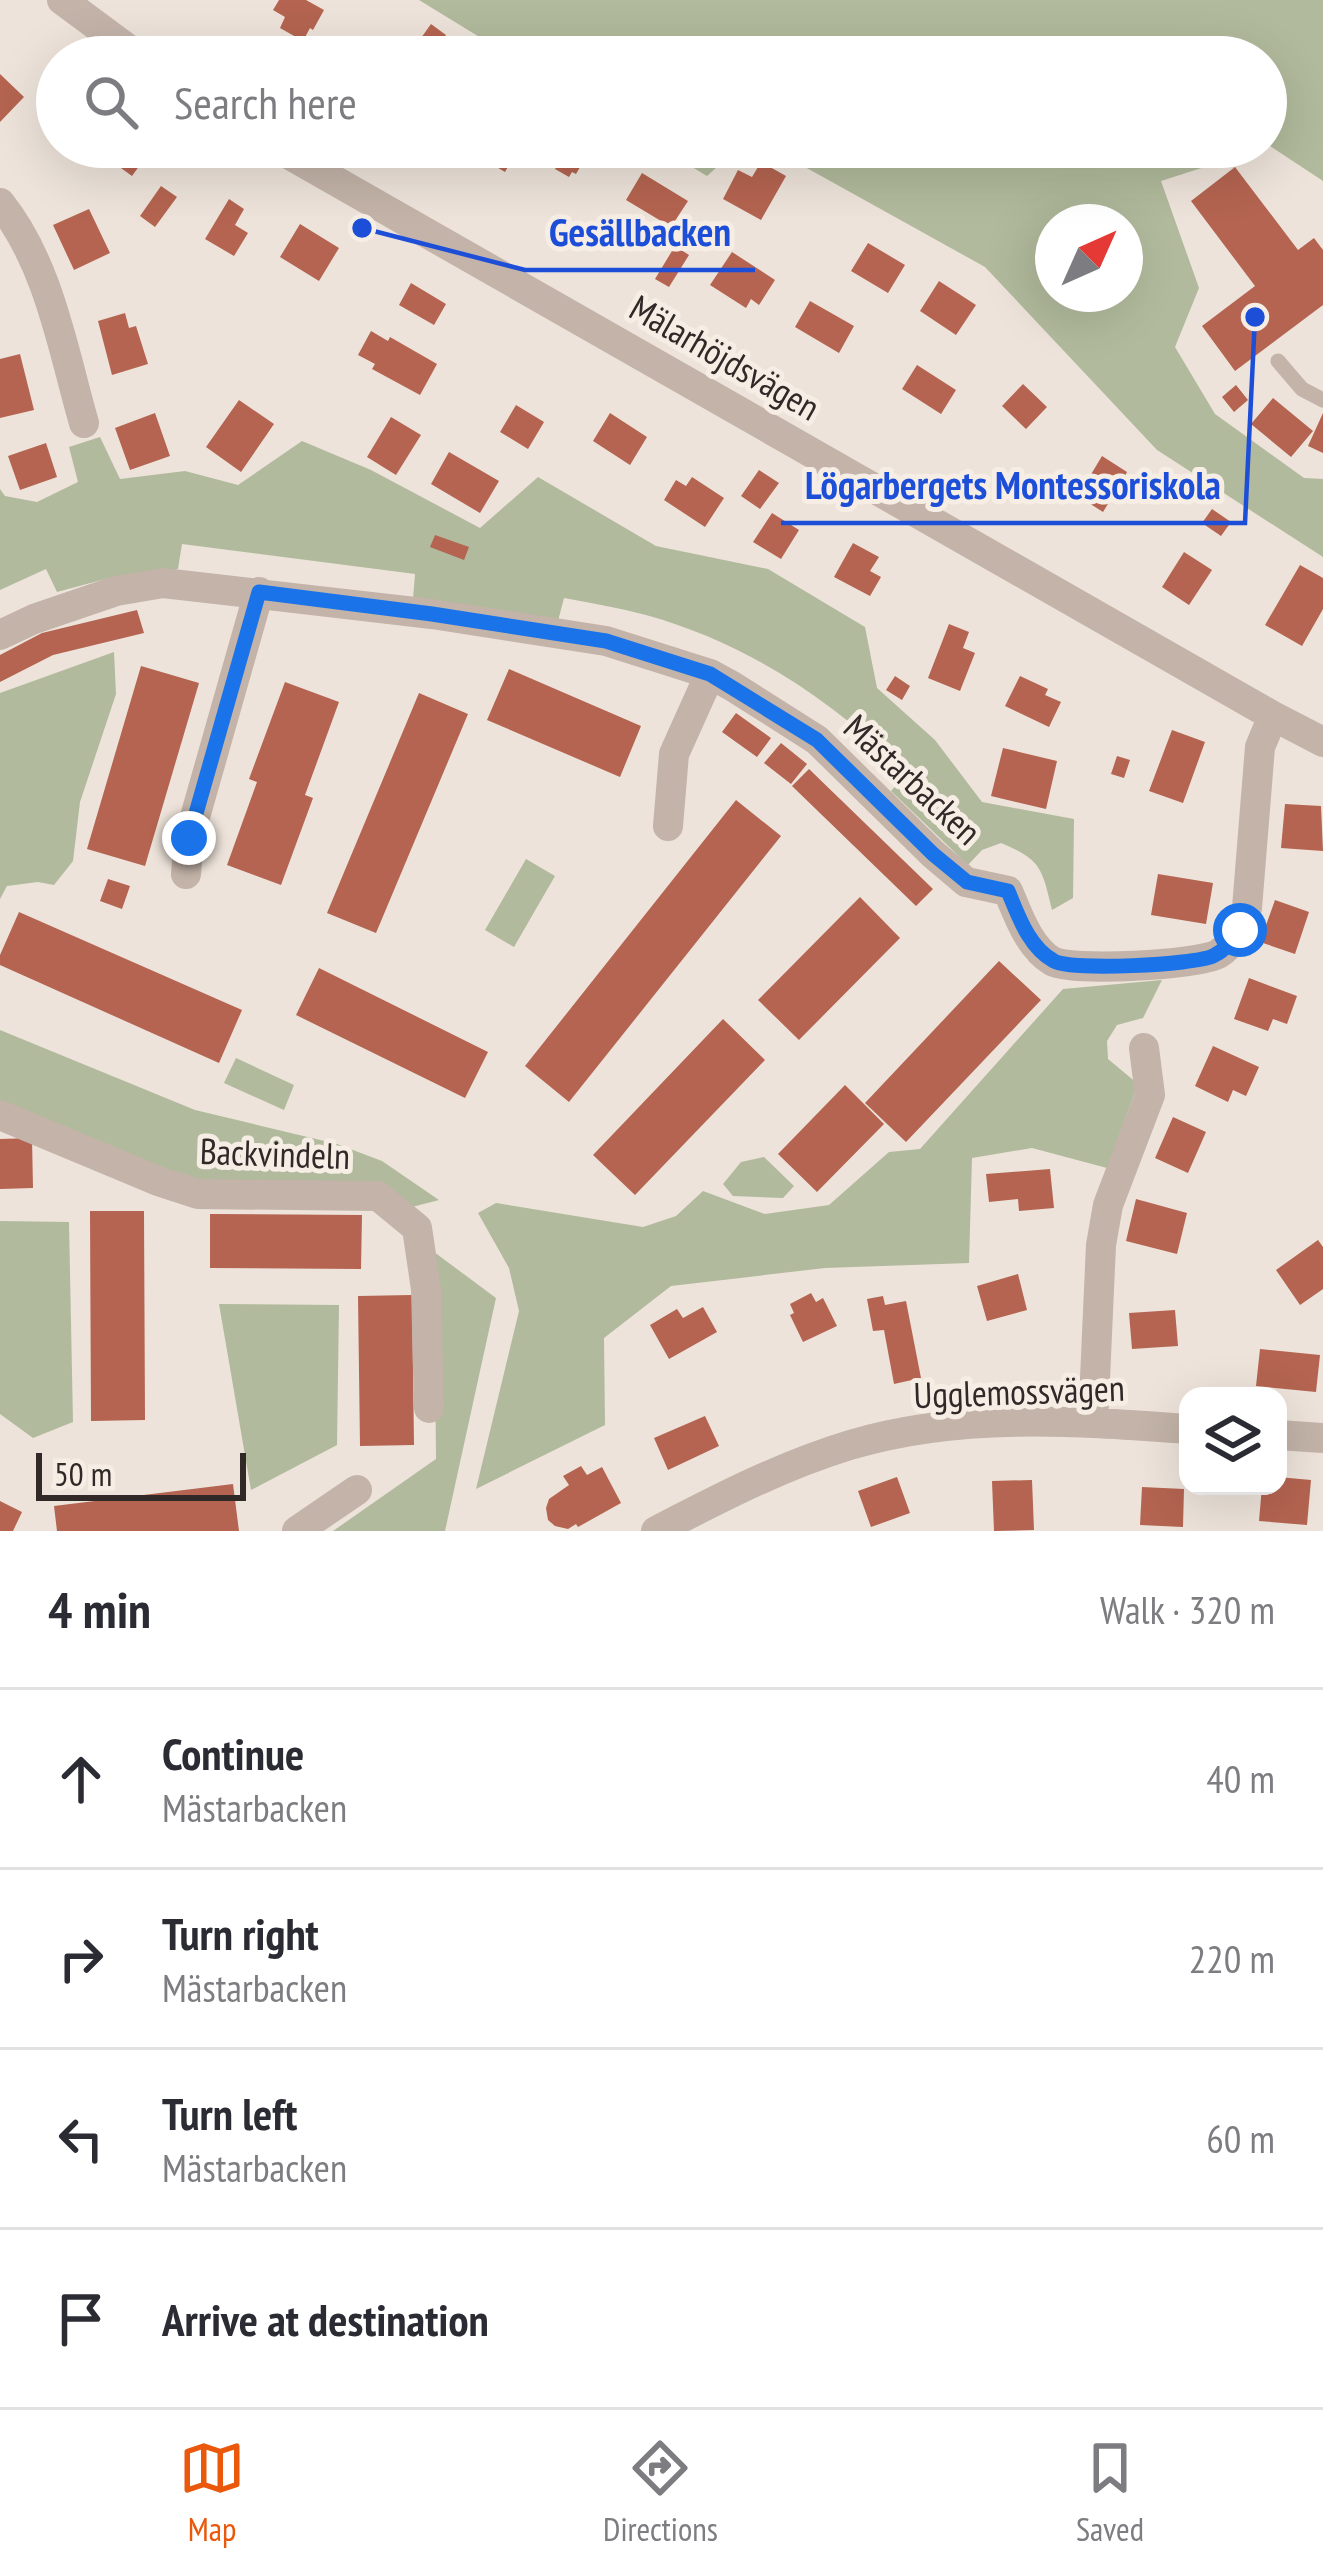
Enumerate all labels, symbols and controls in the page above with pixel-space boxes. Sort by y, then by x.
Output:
search box [36,36,1287,168]
icon: search [78,69,144,135]
text: Search here [174,73,357,131]
callout: Gesällbacken [525,195,755,270]
north arrow [1035,204,1143,312]
text: Gesällbacken [549,206,731,257]
street label: Mälarhöjdsvägen [622,284,828,430]
callout: Lögarbergets Montessoriskola [781,448,1245,523]
text: Lögarbergets Montessoriskola [805,459,1221,510]
street label: Mästarbacken [835,704,991,854]
route end [162,811,216,865]
route start [1213,903,1267,957]
street label: Backvindeln [199,1127,351,1179]
street label: Ugglemossvägen [913,1364,1125,1418]
map controls [1179,1387,1287,1495]
button: layers [1179,1387,1287,1495]
scale bar [36,1447,246,1500]
text: 50 m [54,1452,112,1495]
text: 4 min [48,1576,151,1642]
text: Walk · 320 m [1100,1584,1275,1635]
text: Continue [162,1724,304,1782]
icon: ahead [48,1746,114,1812]
text: 40 m [1206,1753,1275,1804]
text: Mästarbacken [162,1782,347,1833]
text: Turn right [162,1904,319,1962]
icon: right [48,1926,114,1992]
text: 220 m [1189,1933,1275,1984]
text: Mästarbacken [162,1962,347,2013]
text: Turn left [162,2084,297,2142]
icon: left [48,2106,114,2172]
text: 60 m [1206,2113,1275,2164]
text: Mästarbacken [162,2142,347,2193]
icon: arrive [48,2286,114,2352]
text: Arrive at destination [162,2290,489,2348]
tab: Map [179,2435,245,2550]
tab: Directions [603,2435,718,2550]
tab: Saved [1076,2435,1144,2550]

